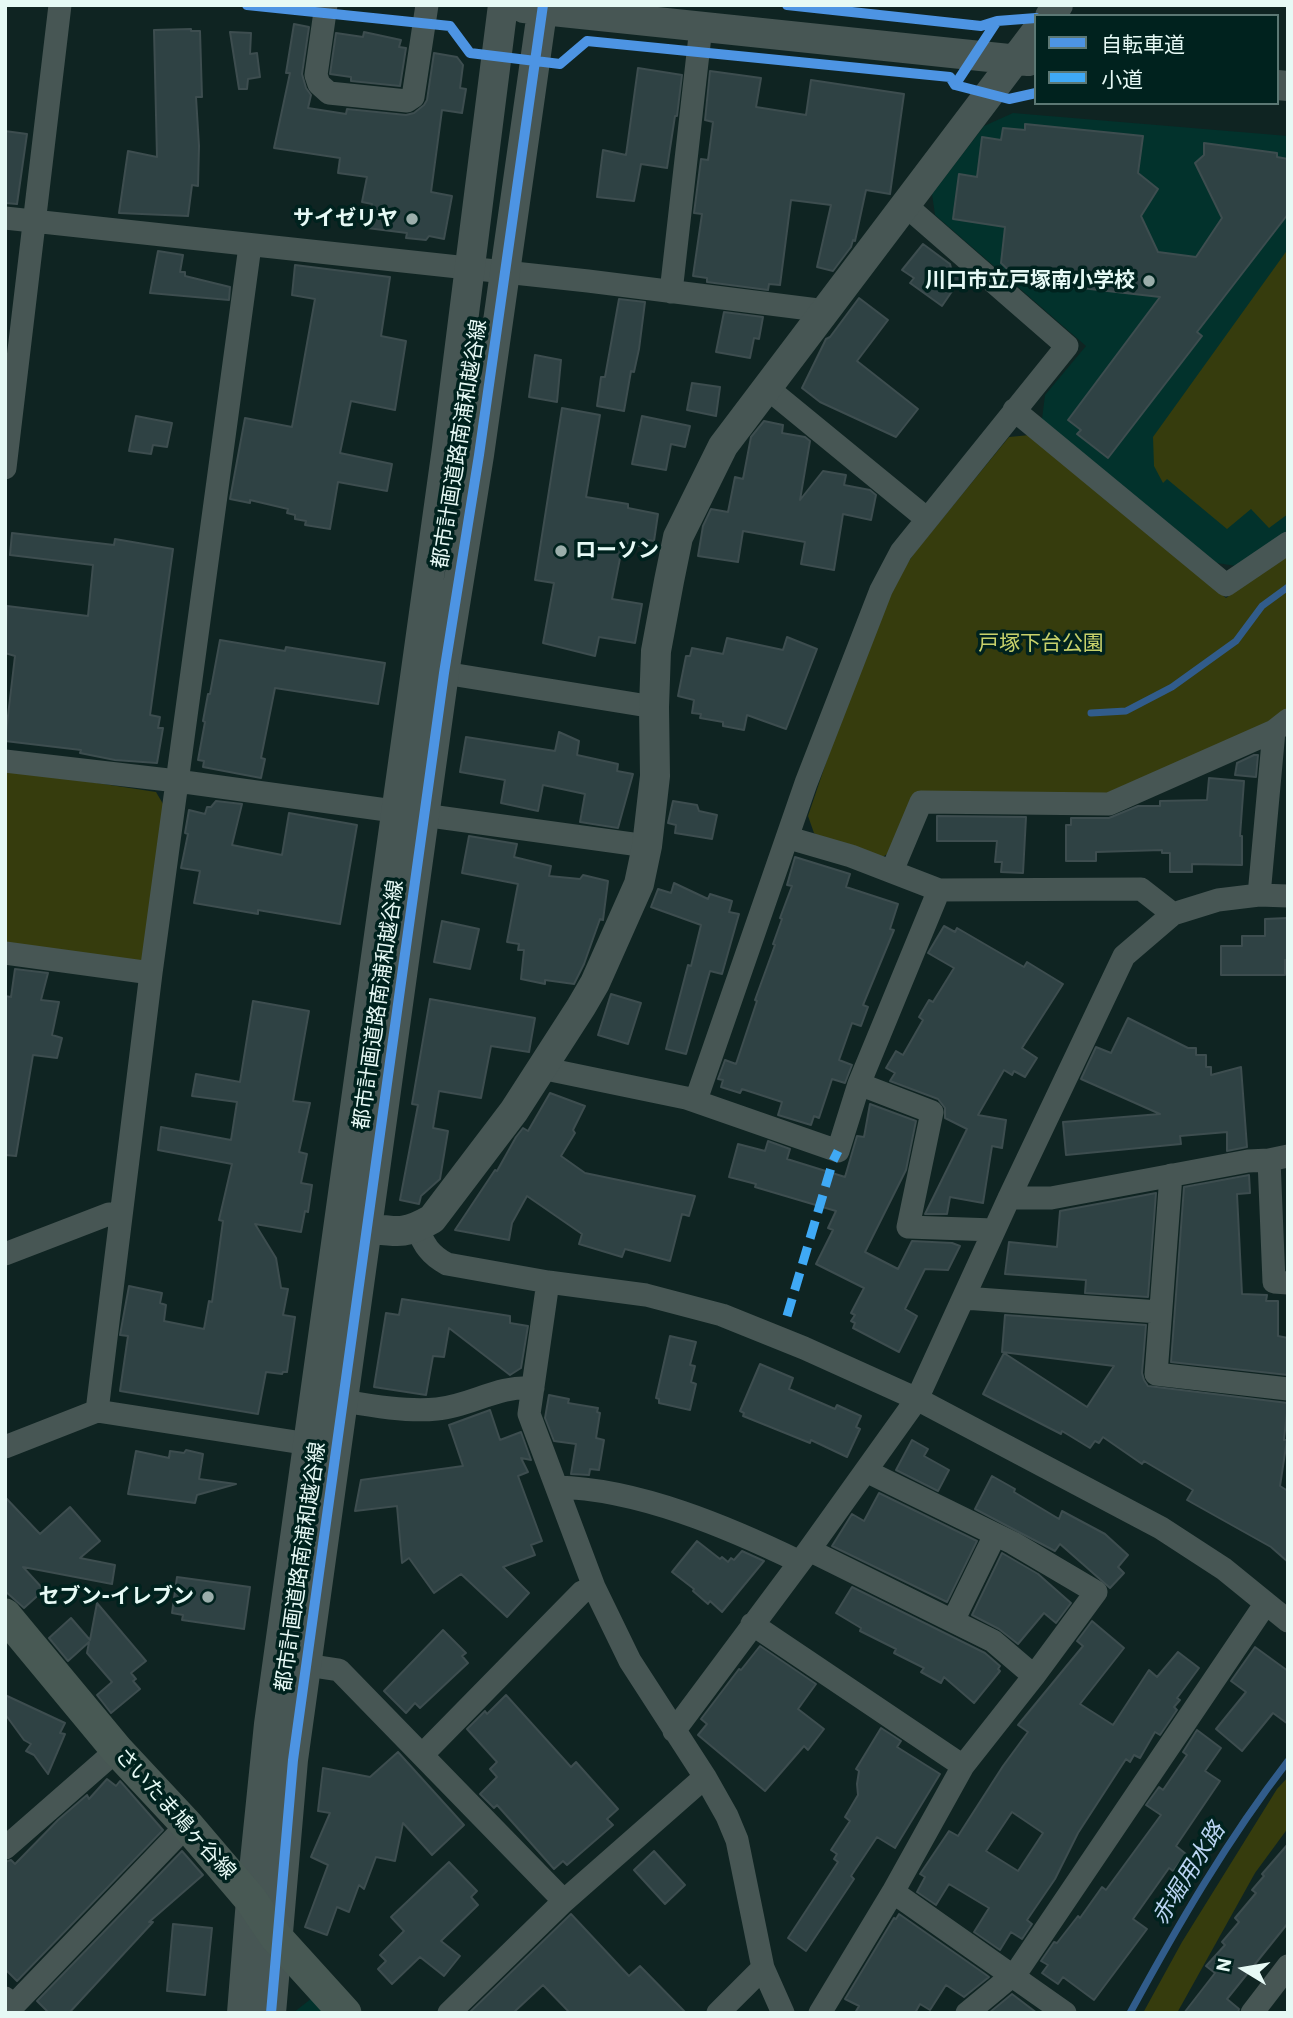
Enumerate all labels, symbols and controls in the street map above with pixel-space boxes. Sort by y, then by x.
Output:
legend [1034,14,1279,105]
text: 自転車道 [1101,30,1185,58]
text: 小道 [1101,65,1143,93]
place label: サイゼリヤ [293,206,398,232]
marker: サイゼリヤ [404,211,420,227]
place label: 川口市立戸塚南小学校 [925,268,1135,294]
marker: 川口市立戸塚南小学校 [1141,273,1157,289]
street label: 都市計画道路南浦和越谷線 [428,318,492,570]
place label: ローソン [575,538,659,564]
marker: ローソン [553,543,569,559]
park label: 戸塚下台公園 [978,631,1104,657]
street label: 都市計画道路南浦和越谷線 [349,878,409,1132]
street label: 都市計画道路南浦和越谷線 [271,1440,331,1694]
place label: セブン-イレブン [39,1584,194,1610]
marker: セブン-イレブン [200,1589,216,1605]
street label: さいたま鳩ヶ谷線 [109,1743,241,1885]
water label: 赤堀用水路 [1147,1818,1231,1930]
north arrow [1209,1934,1279,2004]
text: N [1210,1956,1236,1974]

